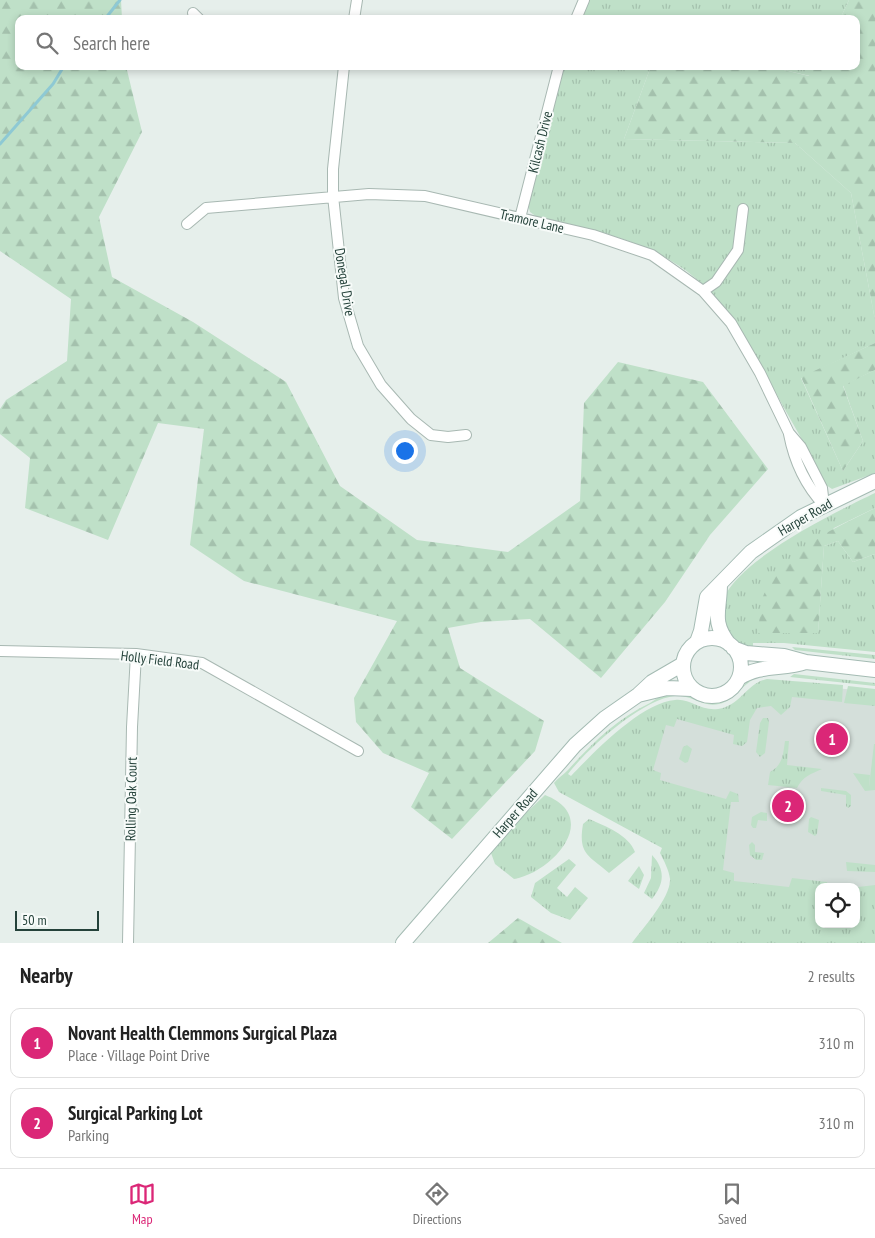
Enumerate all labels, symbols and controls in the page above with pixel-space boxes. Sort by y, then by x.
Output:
search box [15,15,860,70]
icon: search [33,29,61,57]
text: Search here [73,31,150,55]
street label: Kilcash Drive [524,109,556,175]
street label: Tramore Lane [498,205,566,237]
street label: Donegal Drive [331,247,359,317]
your location [392,438,418,464]
street label: Harper Road [775,494,835,540]
street label: Holly Field Road [120,646,200,674]
pin: 1 [816,720,848,758]
street label: Rolling Oak Court [121,756,141,841]
street label: Harper Road [489,785,541,841]
pin: 2 [772,787,804,825]
map controls [815,883,860,928]
button: locate [815,883,860,928]
scale bar [15,908,99,931]
text: 50 m [22,911,47,929]
text: Nearby [20,962,73,989]
text: 2 results [808,966,855,986]
text: Novant Health Clemmons Surgical Plaza [68,1021,337,1045]
text: 1 [33,1033,41,1053]
text: 310 m [819,1033,854,1053]
text: Place · Village Point Drive [68,1045,210,1065]
text: Surgical Parking Lot [68,1101,203,1125]
text: 2 [33,1113,41,1133]
text: 310 m [819,1113,854,1133]
text: Parking [68,1125,109,1145]
tab: Map [128,1180,156,1228]
tab: Directions [413,1180,461,1228]
tab: Saved [718,1180,747,1228]

